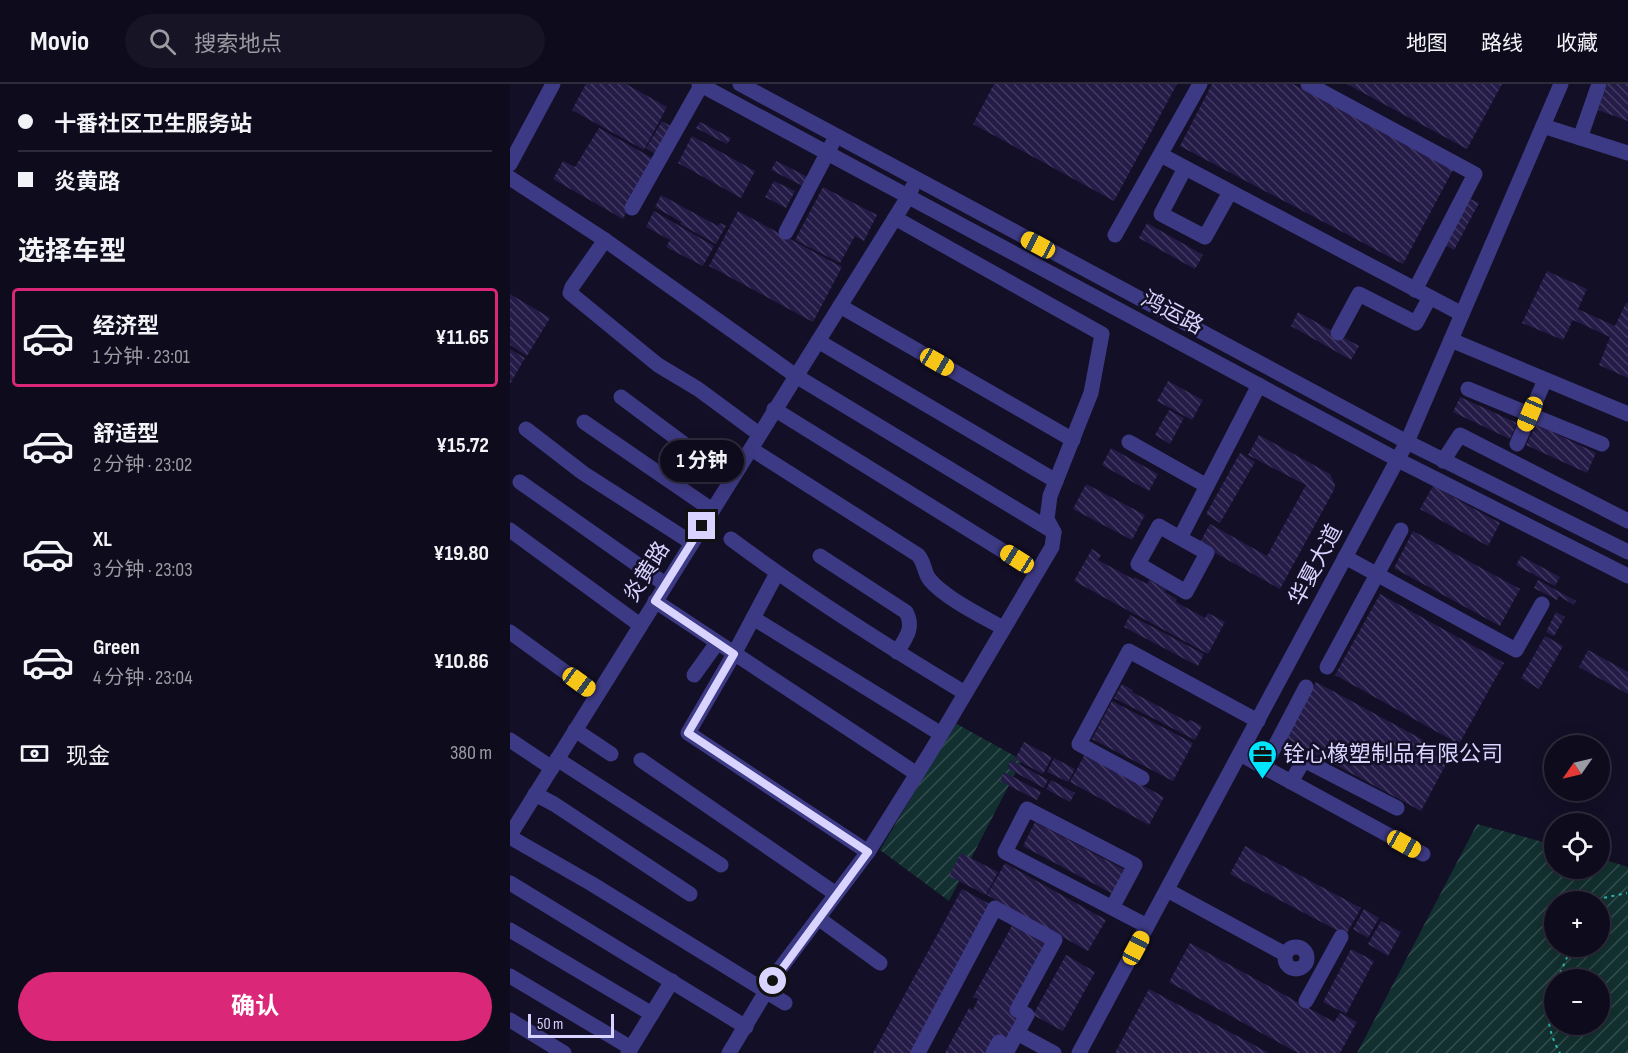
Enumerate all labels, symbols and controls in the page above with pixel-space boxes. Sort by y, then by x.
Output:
search box [125,14,545,68]
text: Movio [30,25,89,58]
icon: search [146,25,179,58]
text: 搜索地点 [194,31,282,58]
text: 地图 [1406,31,1448,56]
text: 路线 [1481,31,1523,56]
text: 收藏 [1556,31,1598,56]
text: 十番社区卫生服务站 [54,111,252,138]
text: 炎黄路 [54,169,120,196]
car [1018,229,1058,261]
text: 选择车型 [18,236,126,268]
street label: 鸿运路 [1137,286,1207,340]
icon: car [21,311,75,365]
text: 经济型 [93,313,159,340]
text: ¥11.65 [435,324,489,351]
text: 1 分钟 · 23:01 [93,345,190,369]
car [917,345,957,379]
car [1515,394,1545,434]
icon: car [21,419,75,473]
text: 舒适型 [93,421,159,448]
text: ¥15.72 [436,432,489,459]
callout: 1 分钟 [660,439,744,481]
text: 1 分钟 [677,449,727,473]
text: 2 分钟 · 23:02 [93,453,192,477]
route end [688,512,715,539]
street label: 华夏大道 [1283,520,1349,610]
text: XL [93,526,112,553]
icon: car [21,527,75,581]
street label: 炎黄路 [618,537,676,607]
text: ¥19.80 [433,540,489,567]
car [997,542,1037,576]
text: 3 分钟 · 23:03 [93,558,193,582]
text: Green [93,634,140,661]
icon: car [21,635,75,689]
text: ¥10.86 [433,648,489,675]
car [559,664,599,700]
text: 4 分钟 · 23:04 [93,666,193,690]
north arrow [1544,735,1610,801]
map controls [1544,735,1610,1035]
icon: cash [18,737,51,770]
office icon: 铨心橡塑制品有限公司 [1246,738,1278,780]
text: 380 m [450,741,492,765]
place label: 铨心橡塑制品有限公司 [1283,741,1503,768]
text: 现金 [66,743,110,770]
button: locate [1544,813,1610,879]
car [1384,827,1424,861]
button: + [1544,891,1610,957]
car [1120,928,1152,968]
route start [759,967,786,994]
button: − [1544,969,1610,1035]
button: 确认 [18,972,492,1041]
scale bar [528,1011,614,1038]
text: 50 m [537,1015,563,1034]

